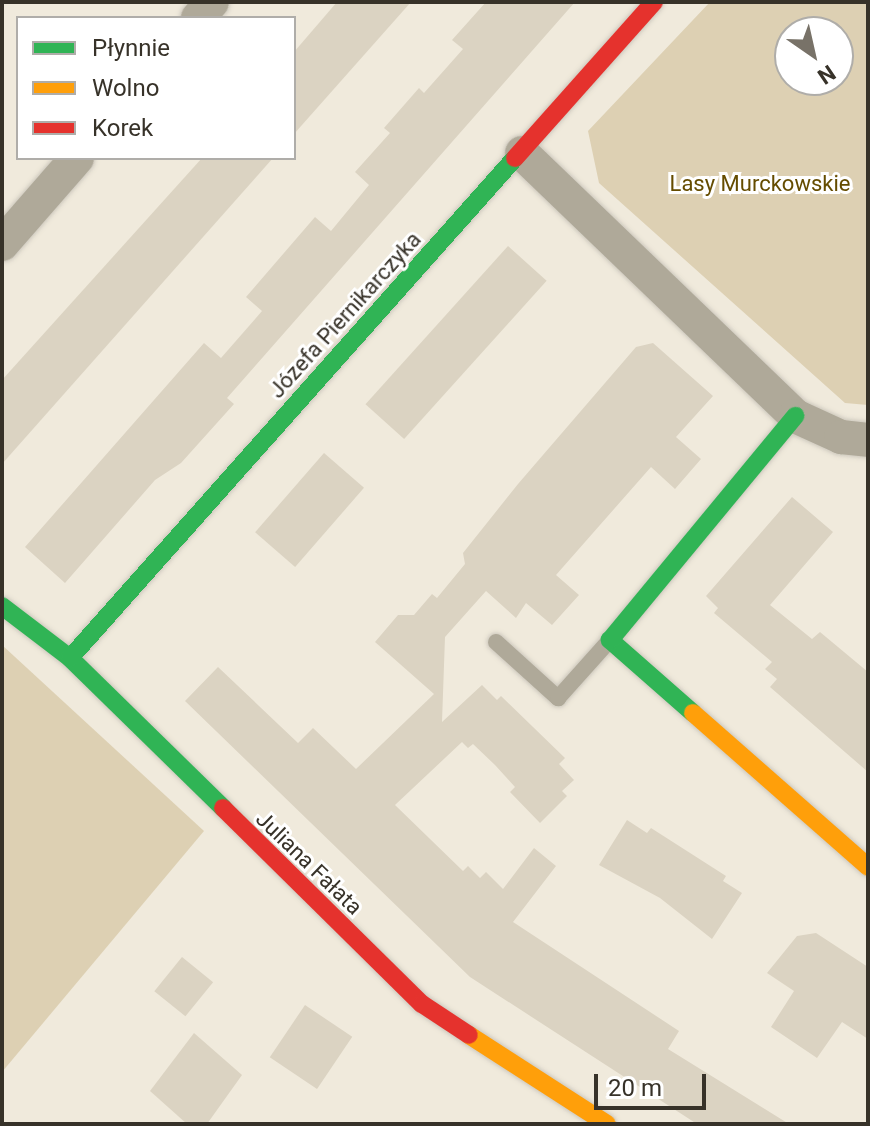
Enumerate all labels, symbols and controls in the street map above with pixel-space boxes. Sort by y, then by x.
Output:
legend [16,16,296,160]
north arrow [774,16,854,96]
text: Płynnie [92,34,170,62]
text: N [813,60,840,89]
text: Wolno [92,74,159,102]
text: Korek [92,114,153,142]
park label: Lasy Murckowskie [670,171,850,197]
street label: Józefa Piernikarczyka [264,227,426,403]
street label: Juliana Fałata [250,806,368,920]
scale bar [598,1058,710,1108]
text: 20 m [608,1074,662,1102]

